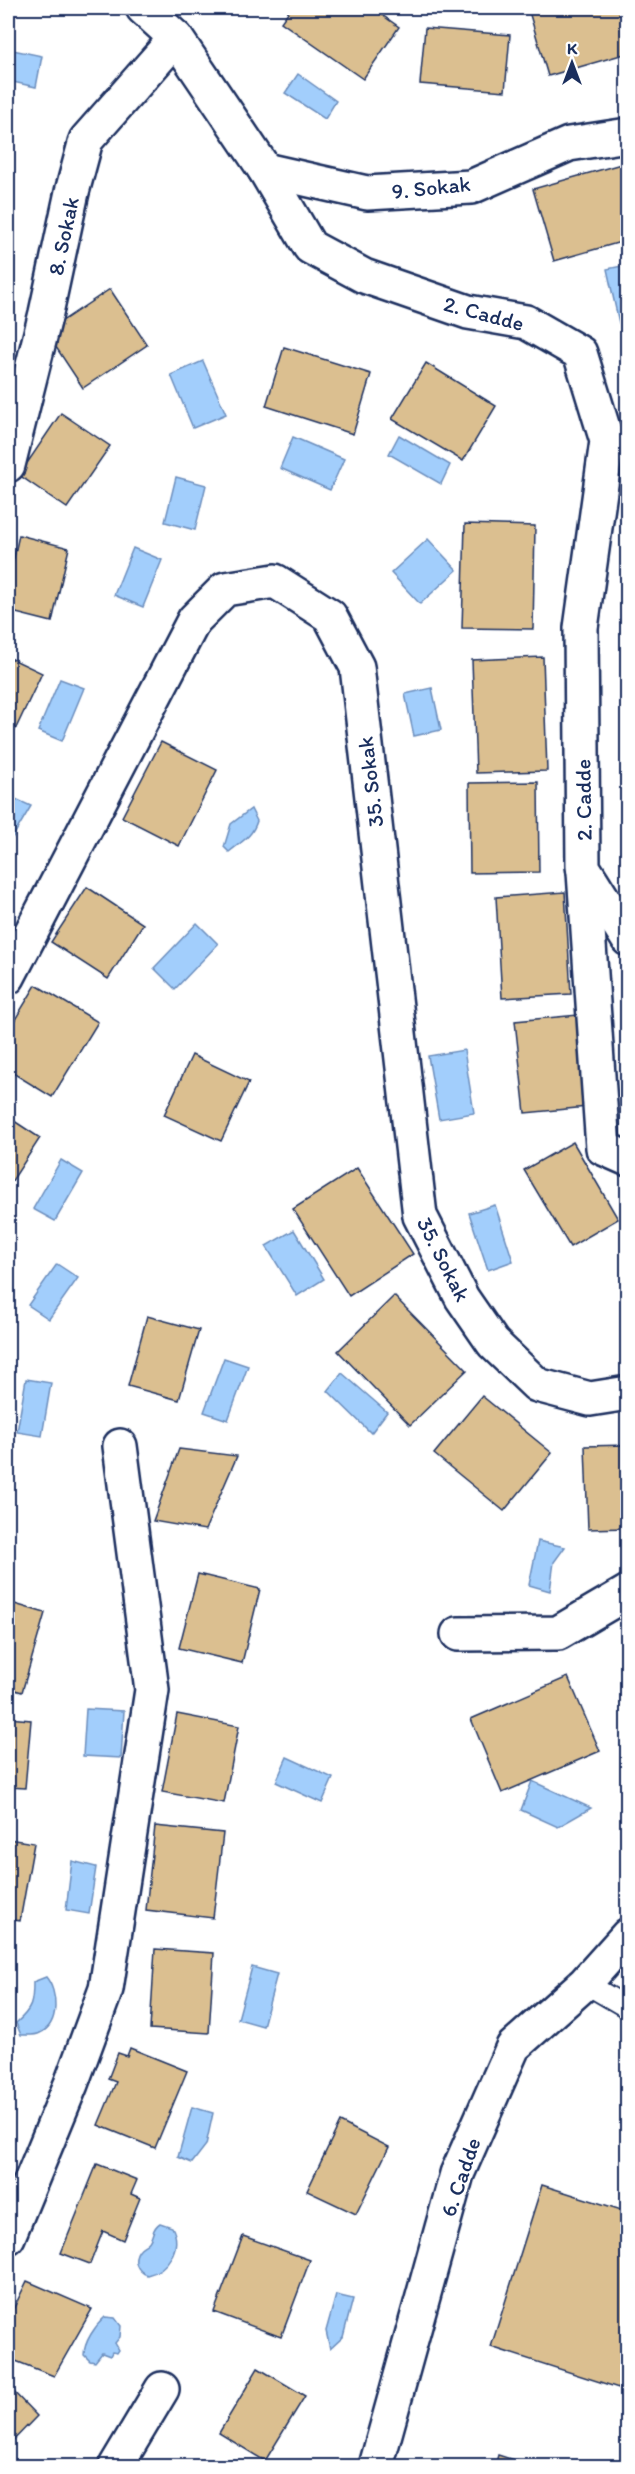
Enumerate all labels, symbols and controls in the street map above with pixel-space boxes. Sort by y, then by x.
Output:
north arrow [542,33,602,93]
text: K [567,39,578,58]
street label: 9. Sokak [390,170,472,205]
street label: 8. Sokak [42,194,85,278]
street label: 2. Cadde [441,290,527,337]
street label: 35. Sokak [352,735,389,829]
street label: 2. Cadde [569,759,598,841]
street label: 35. Sokak [411,1213,476,1306]
street label: 6. Cadde [434,2134,487,2220]

